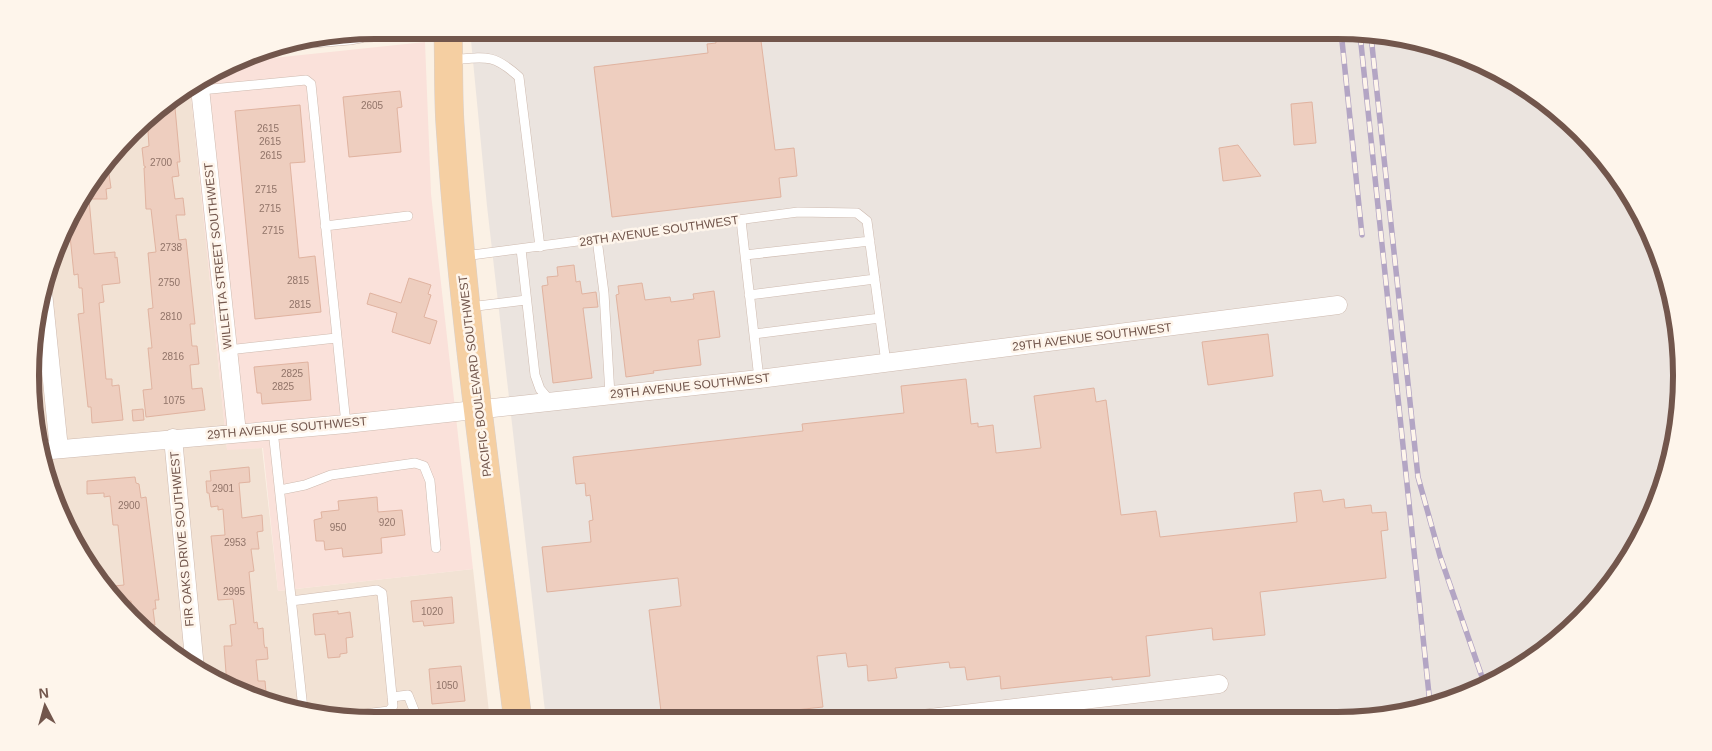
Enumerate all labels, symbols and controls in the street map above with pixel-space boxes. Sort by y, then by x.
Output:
house number: 2605 [361,100,384,111]
house number: 2615 [257,123,280,134]
house number: 2615 [259,136,282,147]
house number: 2615 [260,150,283,161]
house number: 2700 [150,157,173,168]
street label: WILLETTA STREET SOUTHWEST [201,161,235,350]
house number: 2715 [255,184,278,195]
house number: 2715 [259,203,282,214]
street label: 28TH AVENUE SOUTHWEST [579,213,740,249]
house number: 2715 [262,225,285,236]
house number: 2738 [160,242,183,253]
street label: PACIFIC BOULEVARD SOUTHWEST [456,274,494,478]
house number: 2815 [287,275,310,286]
house number: 2750 [158,277,181,288]
house number: 2815 [289,299,312,310]
house number: 2810 [160,311,183,322]
street label: 29TH AVENUE SOUTHWEST [1012,320,1173,354]
house number: 2816 [162,351,185,362]
house number: 2825 [281,368,304,379]
street label: 29TH AVENUE SOUTHWEST [609,371,771,401]
house number: 2825 [272,381,295,392]
house number: 1075 [163,395,186,406]
street label: 29TH AVENUE SOUTHWEST [206,414,368,442]
street label: FIR OAKS DRIVE SOUTHWEST [167,450,197,627]
house number: 2901 [212,483,235,494]
house number: 2900 [118,500,141,511]
house number: 920 [379,517,396,528]
house number: 950 [330,522,347,533]
house number: 2953 [224,537,247,548]
house number: 2995 [223,586,246,597]
house number: 1020 [421,606,444,617]
house number: 1050 [436,680,459,691]
north arrow [20,681,70,731]
text: N [38,685,50,702]

